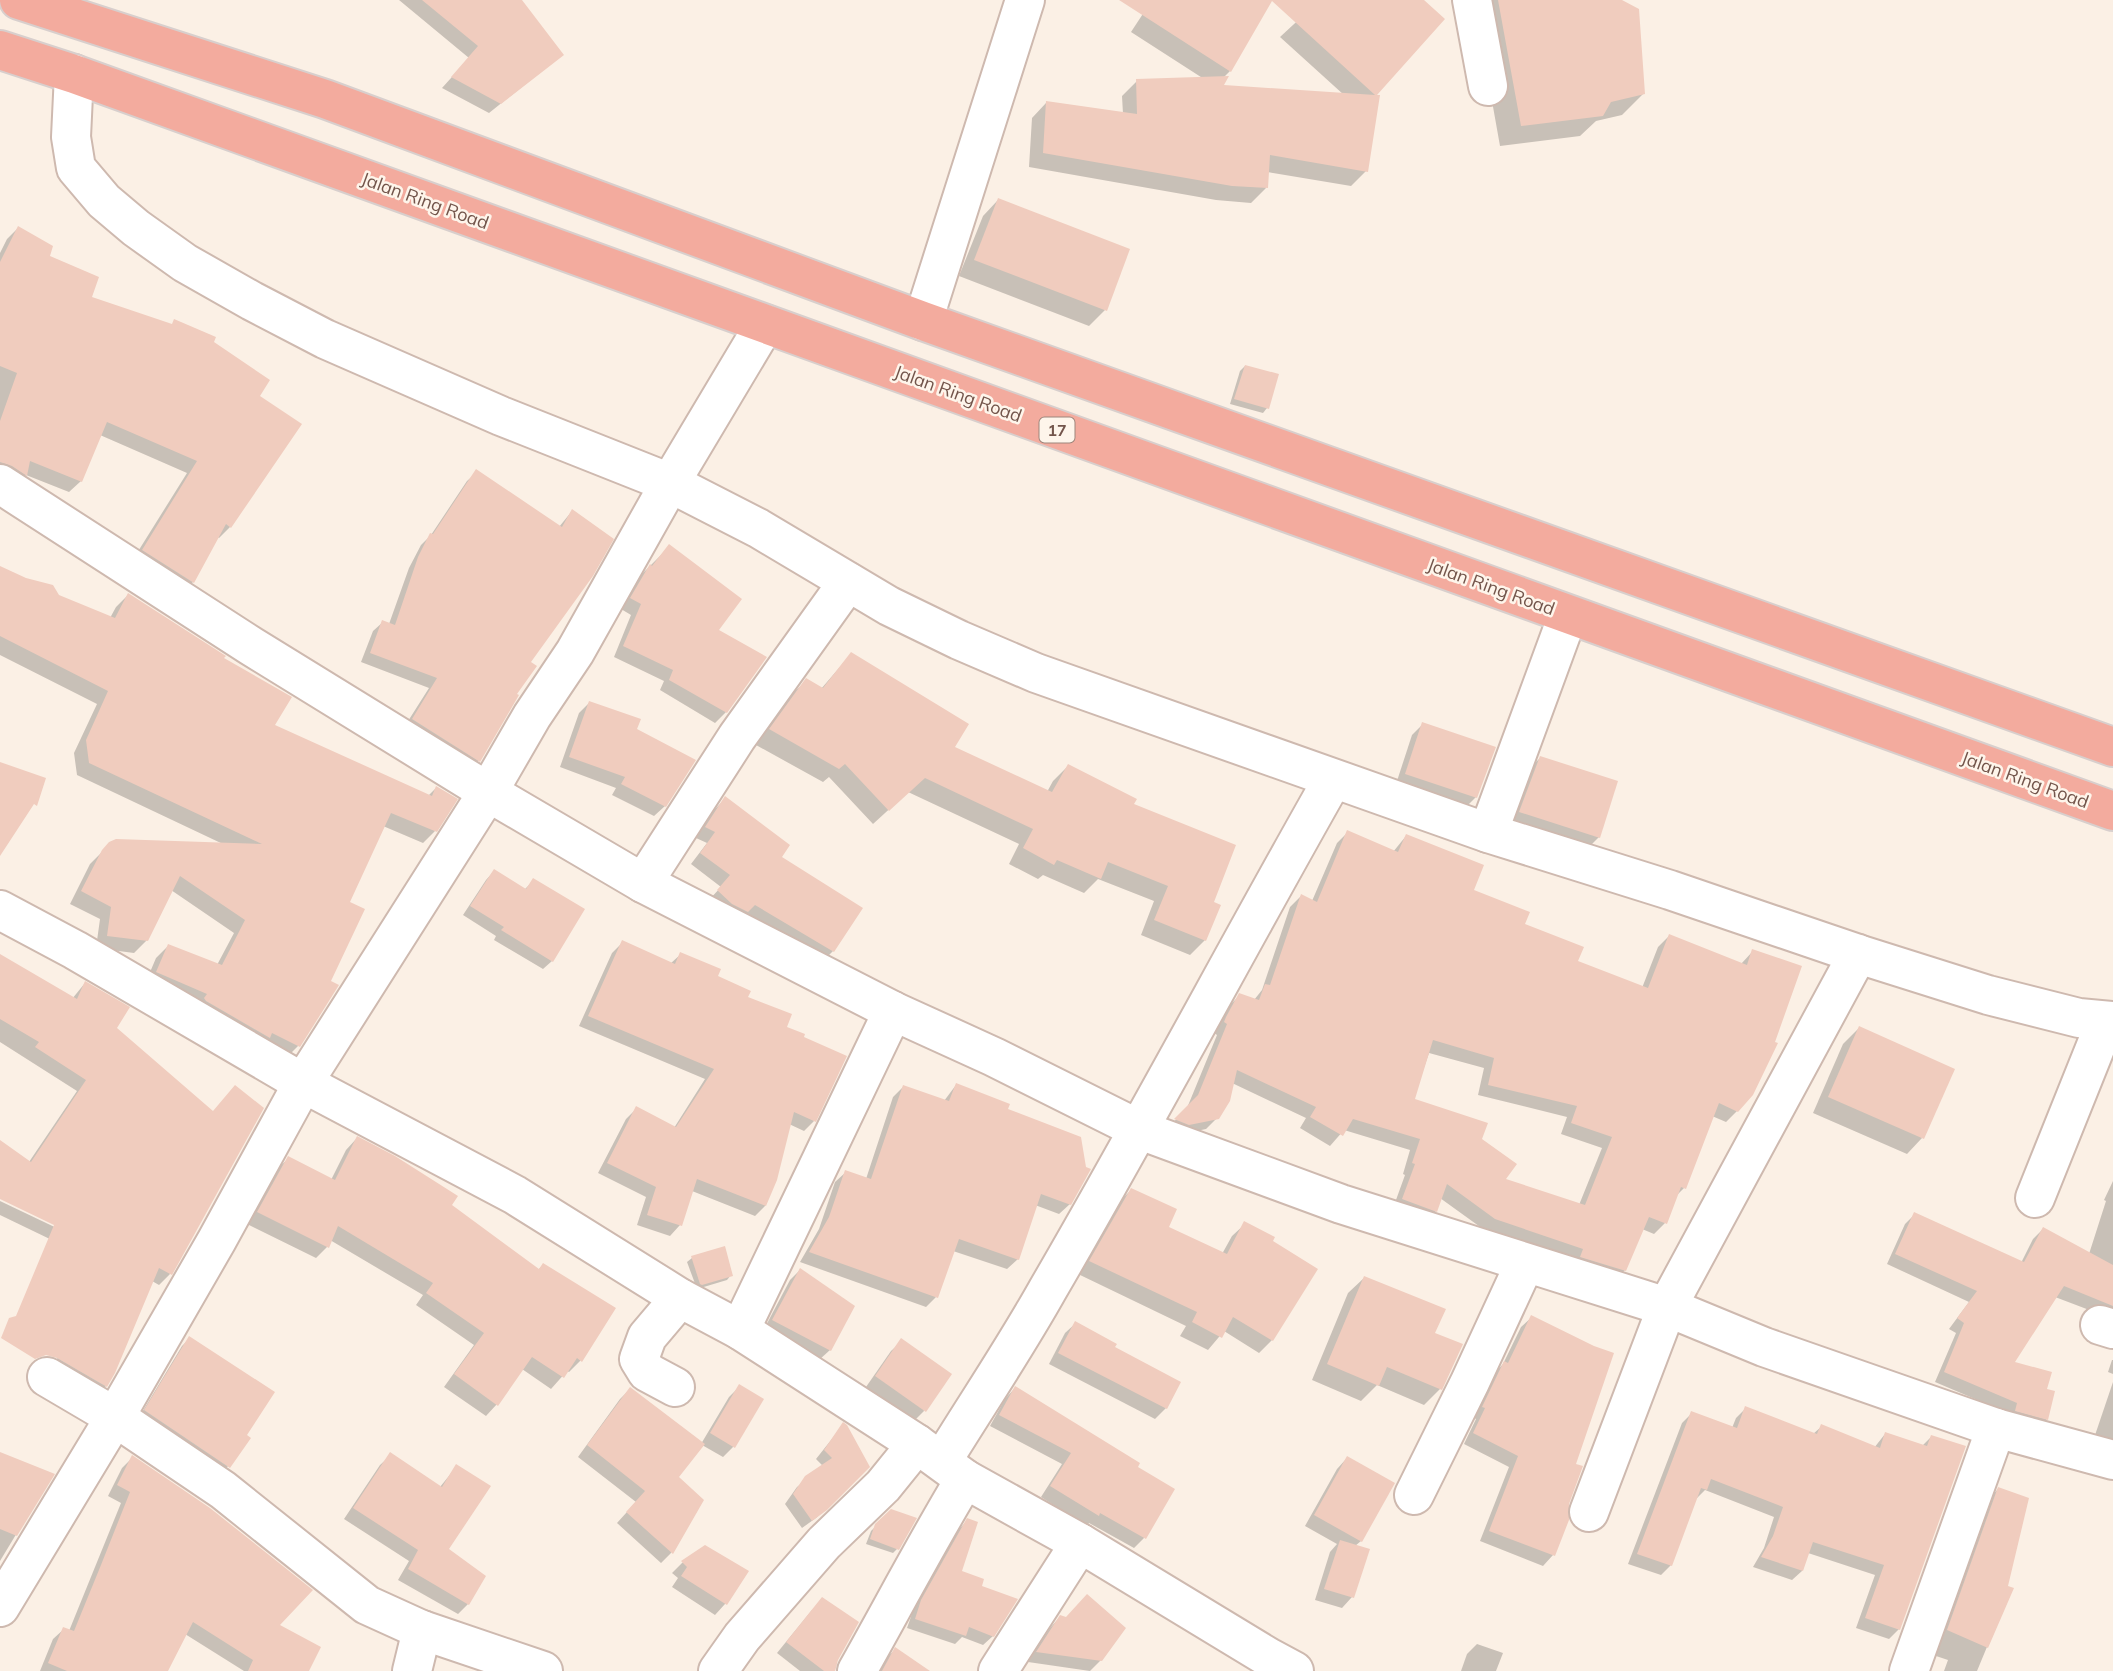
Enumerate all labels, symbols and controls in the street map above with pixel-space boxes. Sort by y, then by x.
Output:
street label: Jalan Ring Road [358,167,492,234]
street label: Jalan Ring Road [891,360,1025,427]
road number: 17 [1040,418,1074,442]
street label: Jalan Ring Road [1424,553,1558,620]
street label: Jalan Ring Road [1958,746,2092,813]

